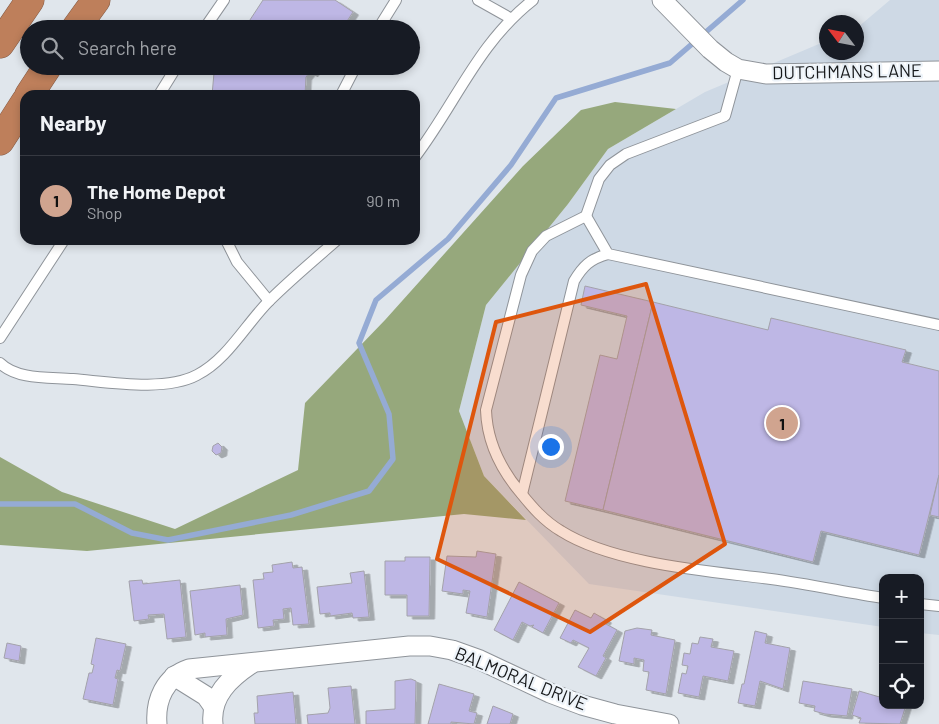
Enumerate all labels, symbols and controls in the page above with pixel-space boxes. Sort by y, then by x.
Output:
north arrow [819,15,864,60]
search box [20,20,420,75]
icon: search [38,34,66,62]
text: Search here [78,36,177,59]
street label: DUTCHMANS LANE [772,59,922,83]
text: Nearby [40,110,106,135]
text: The Home Depot [87,180,226,203]
text: 1 [53,191,59,210]
text: 90 m [366,191,400,210]
text: Shop [87,203,122,222]
pin: 1 [766,404,798,442]
your location [538,434,564,460]
map controls [879,574,924,709]
button: + [879,574,924,619]
button: − [879,619,924,664]
street label: BALMORAL DRIVE [452,642,591,715]
button: locate [879,664,924,709]

